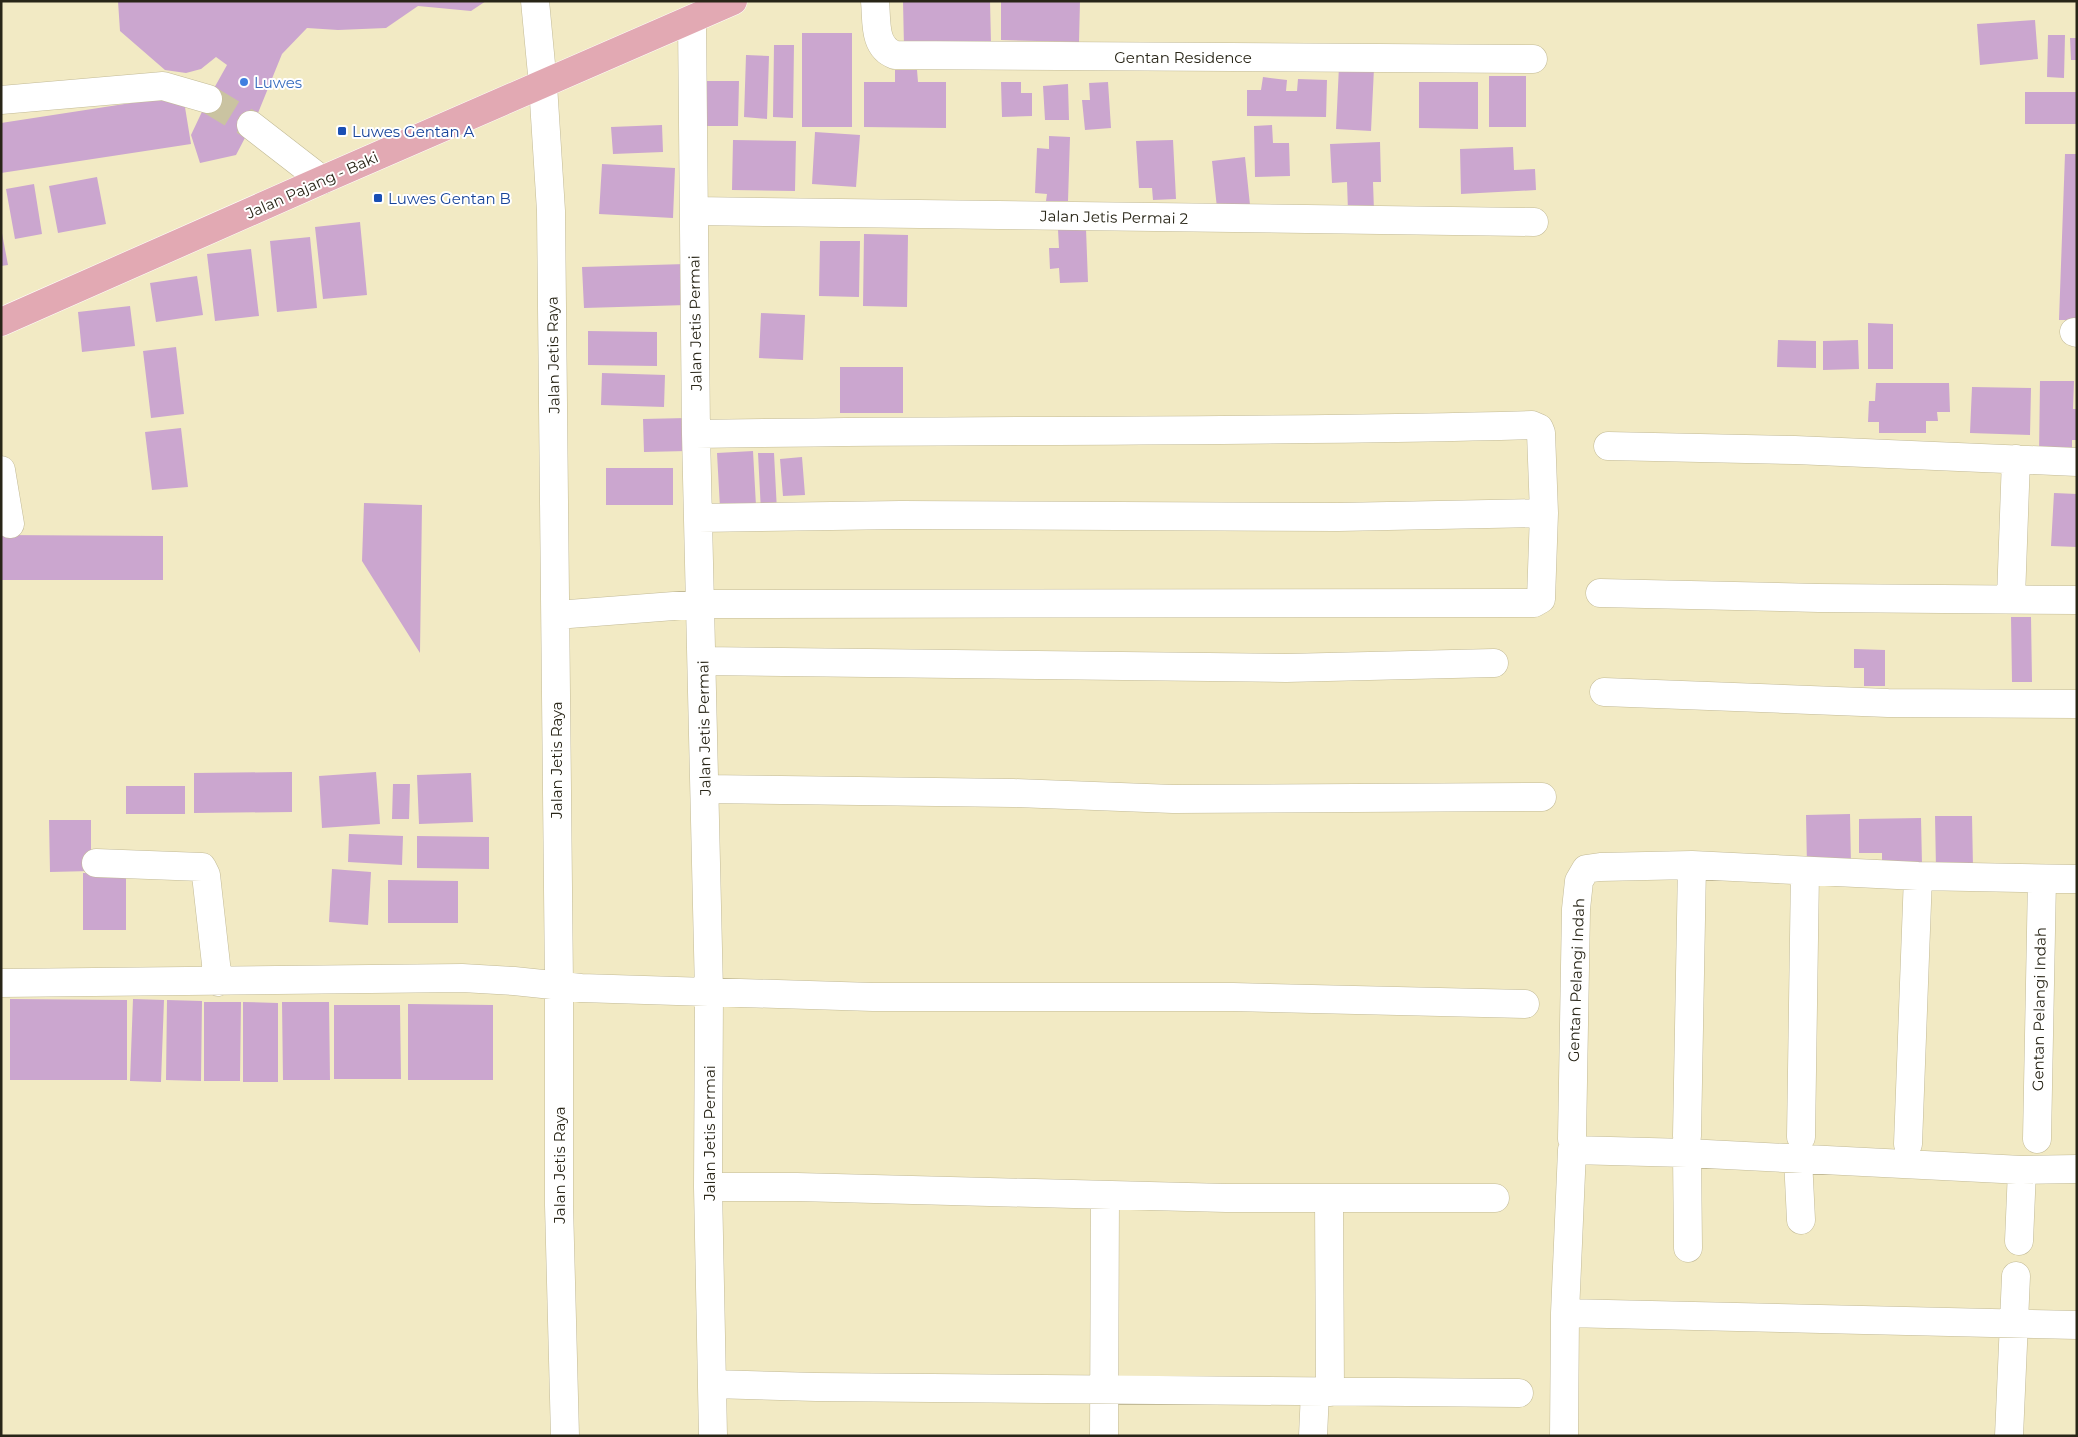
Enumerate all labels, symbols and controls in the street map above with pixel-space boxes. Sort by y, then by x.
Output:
street label: Gentan Residence [1114,48,1252,67]
place label: Luwes [254,73,302,92]
marker: Luwes [238,76,250,88]
place label: Luwes Gentan A [352,122,475,141]
marker: Luwes Gentan A [336,125,348,137]
street label: Jalan Pajang - Baki [242,147,381,223]
place label: Luwes Gentan B [388,189,511,208]
marker: Luwes Gentan B [372,192,384,204]
street label: Jalan Jetis Permai 2 [1039,206,1188,228]
street label: Jalan Jetis Permai [684,255,706,392]
street label: Jalan Jetis Raya [542,296,564,415]
street label: Jalan Jetis Permai [693,660,715,797]
street label: Jalan Jetis Raya [547,701,566,820]
street label: Gentan Pelangi Indah [1564,898,1588,1062]
street label: Gentan Pelangi Indah [2028,927,2050,1091]
street label: Jalan Jetis Permai [700,1065,719,1202]
street label: Jalan Jetis Raya [550,1106,569,1225]

